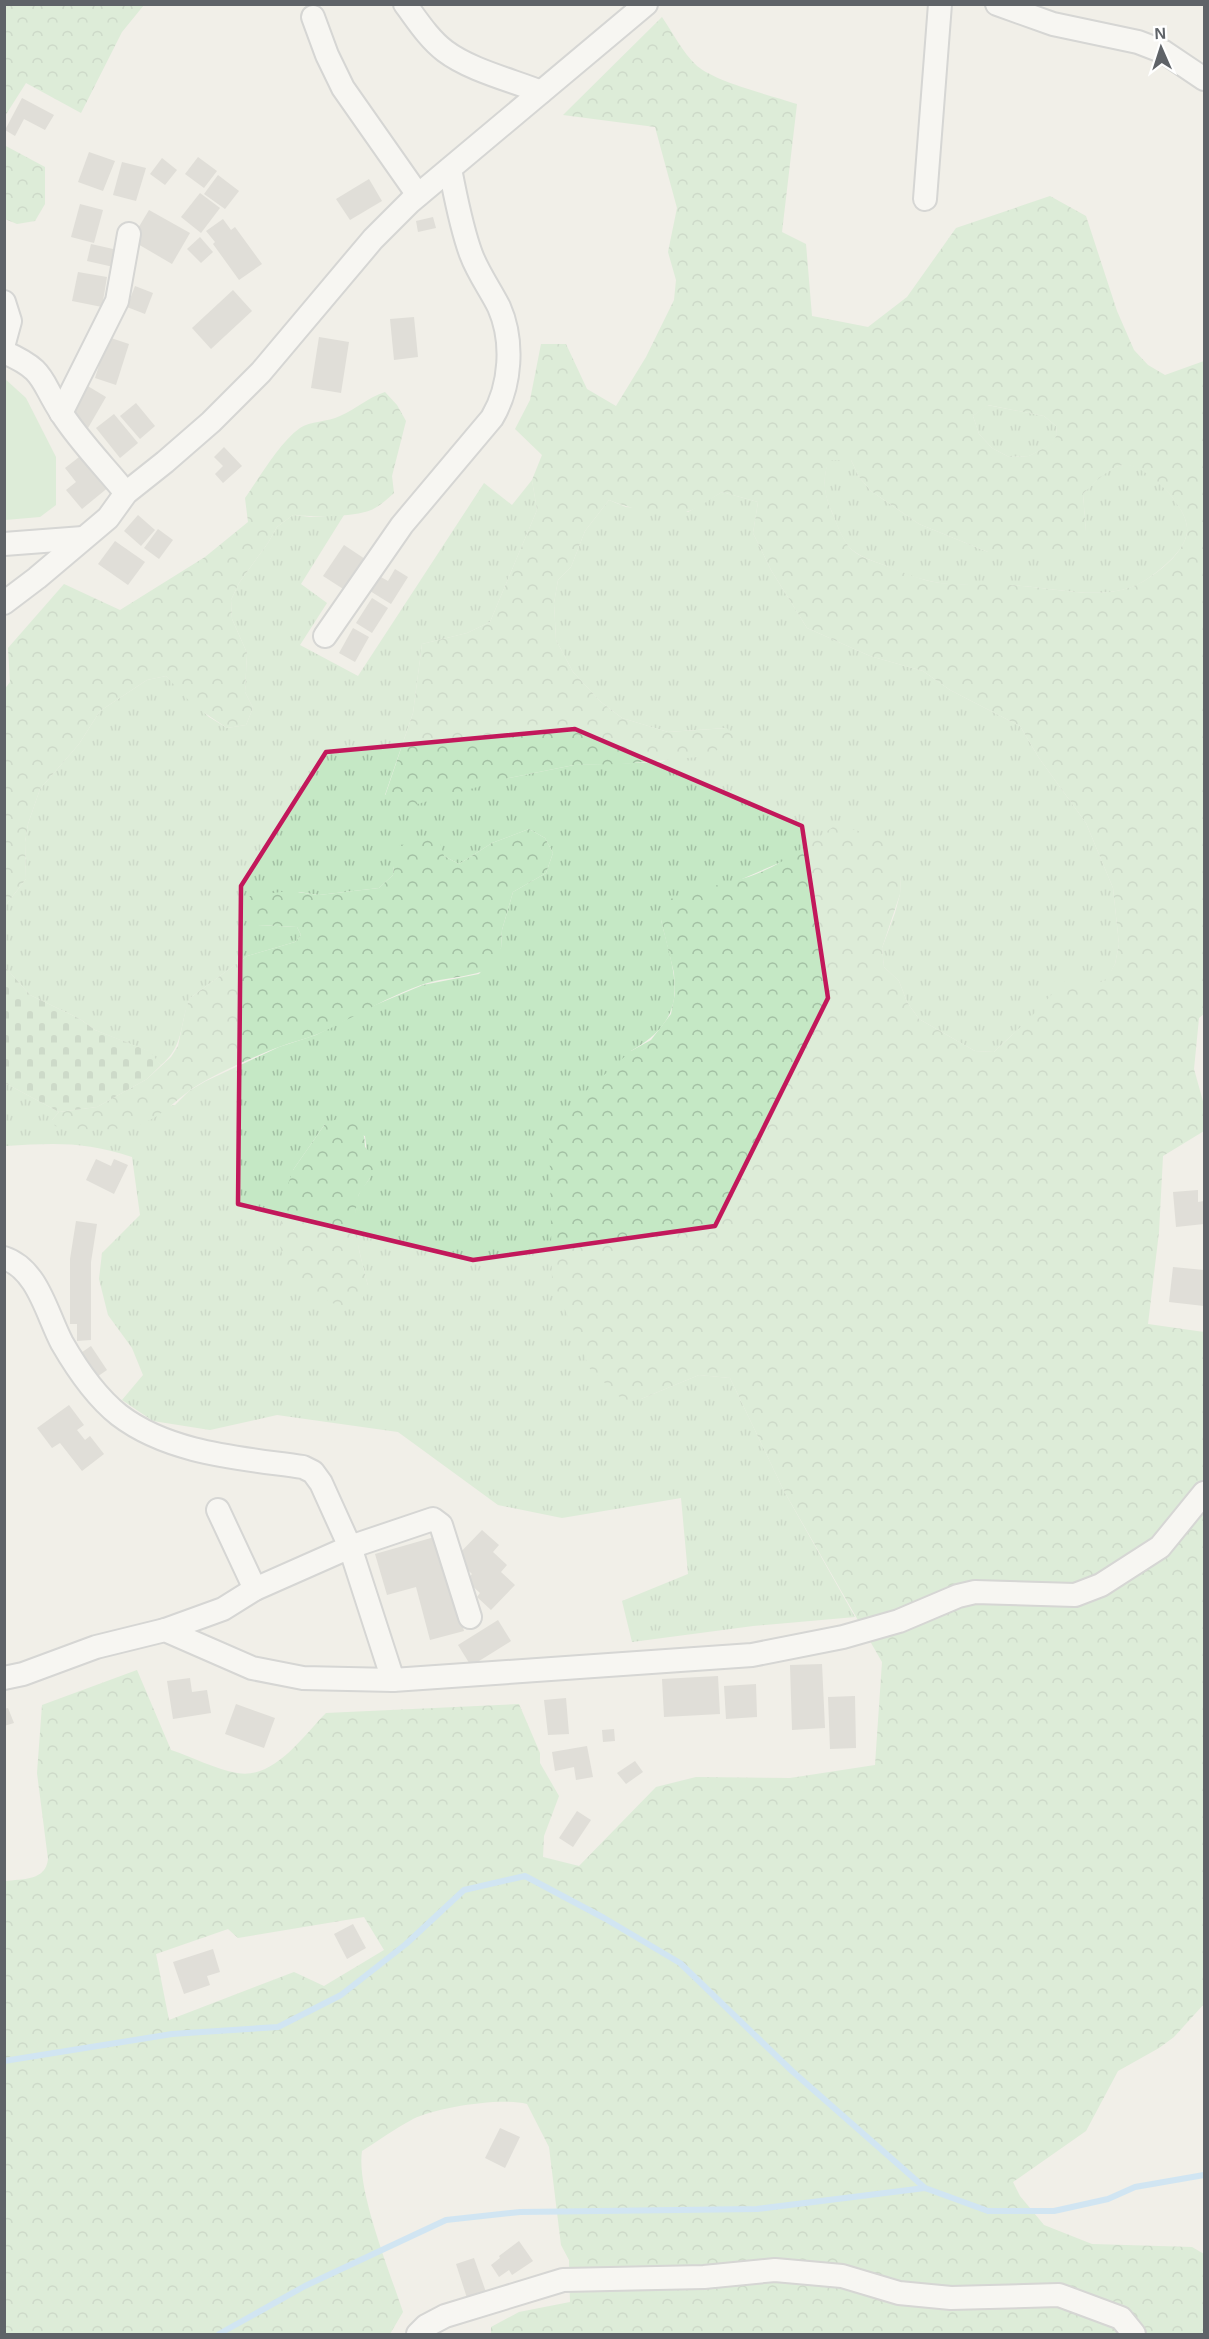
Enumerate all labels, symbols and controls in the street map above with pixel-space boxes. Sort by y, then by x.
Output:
north arrow [1131,18,1191,78]
text: N [1154,25,1166,42]

